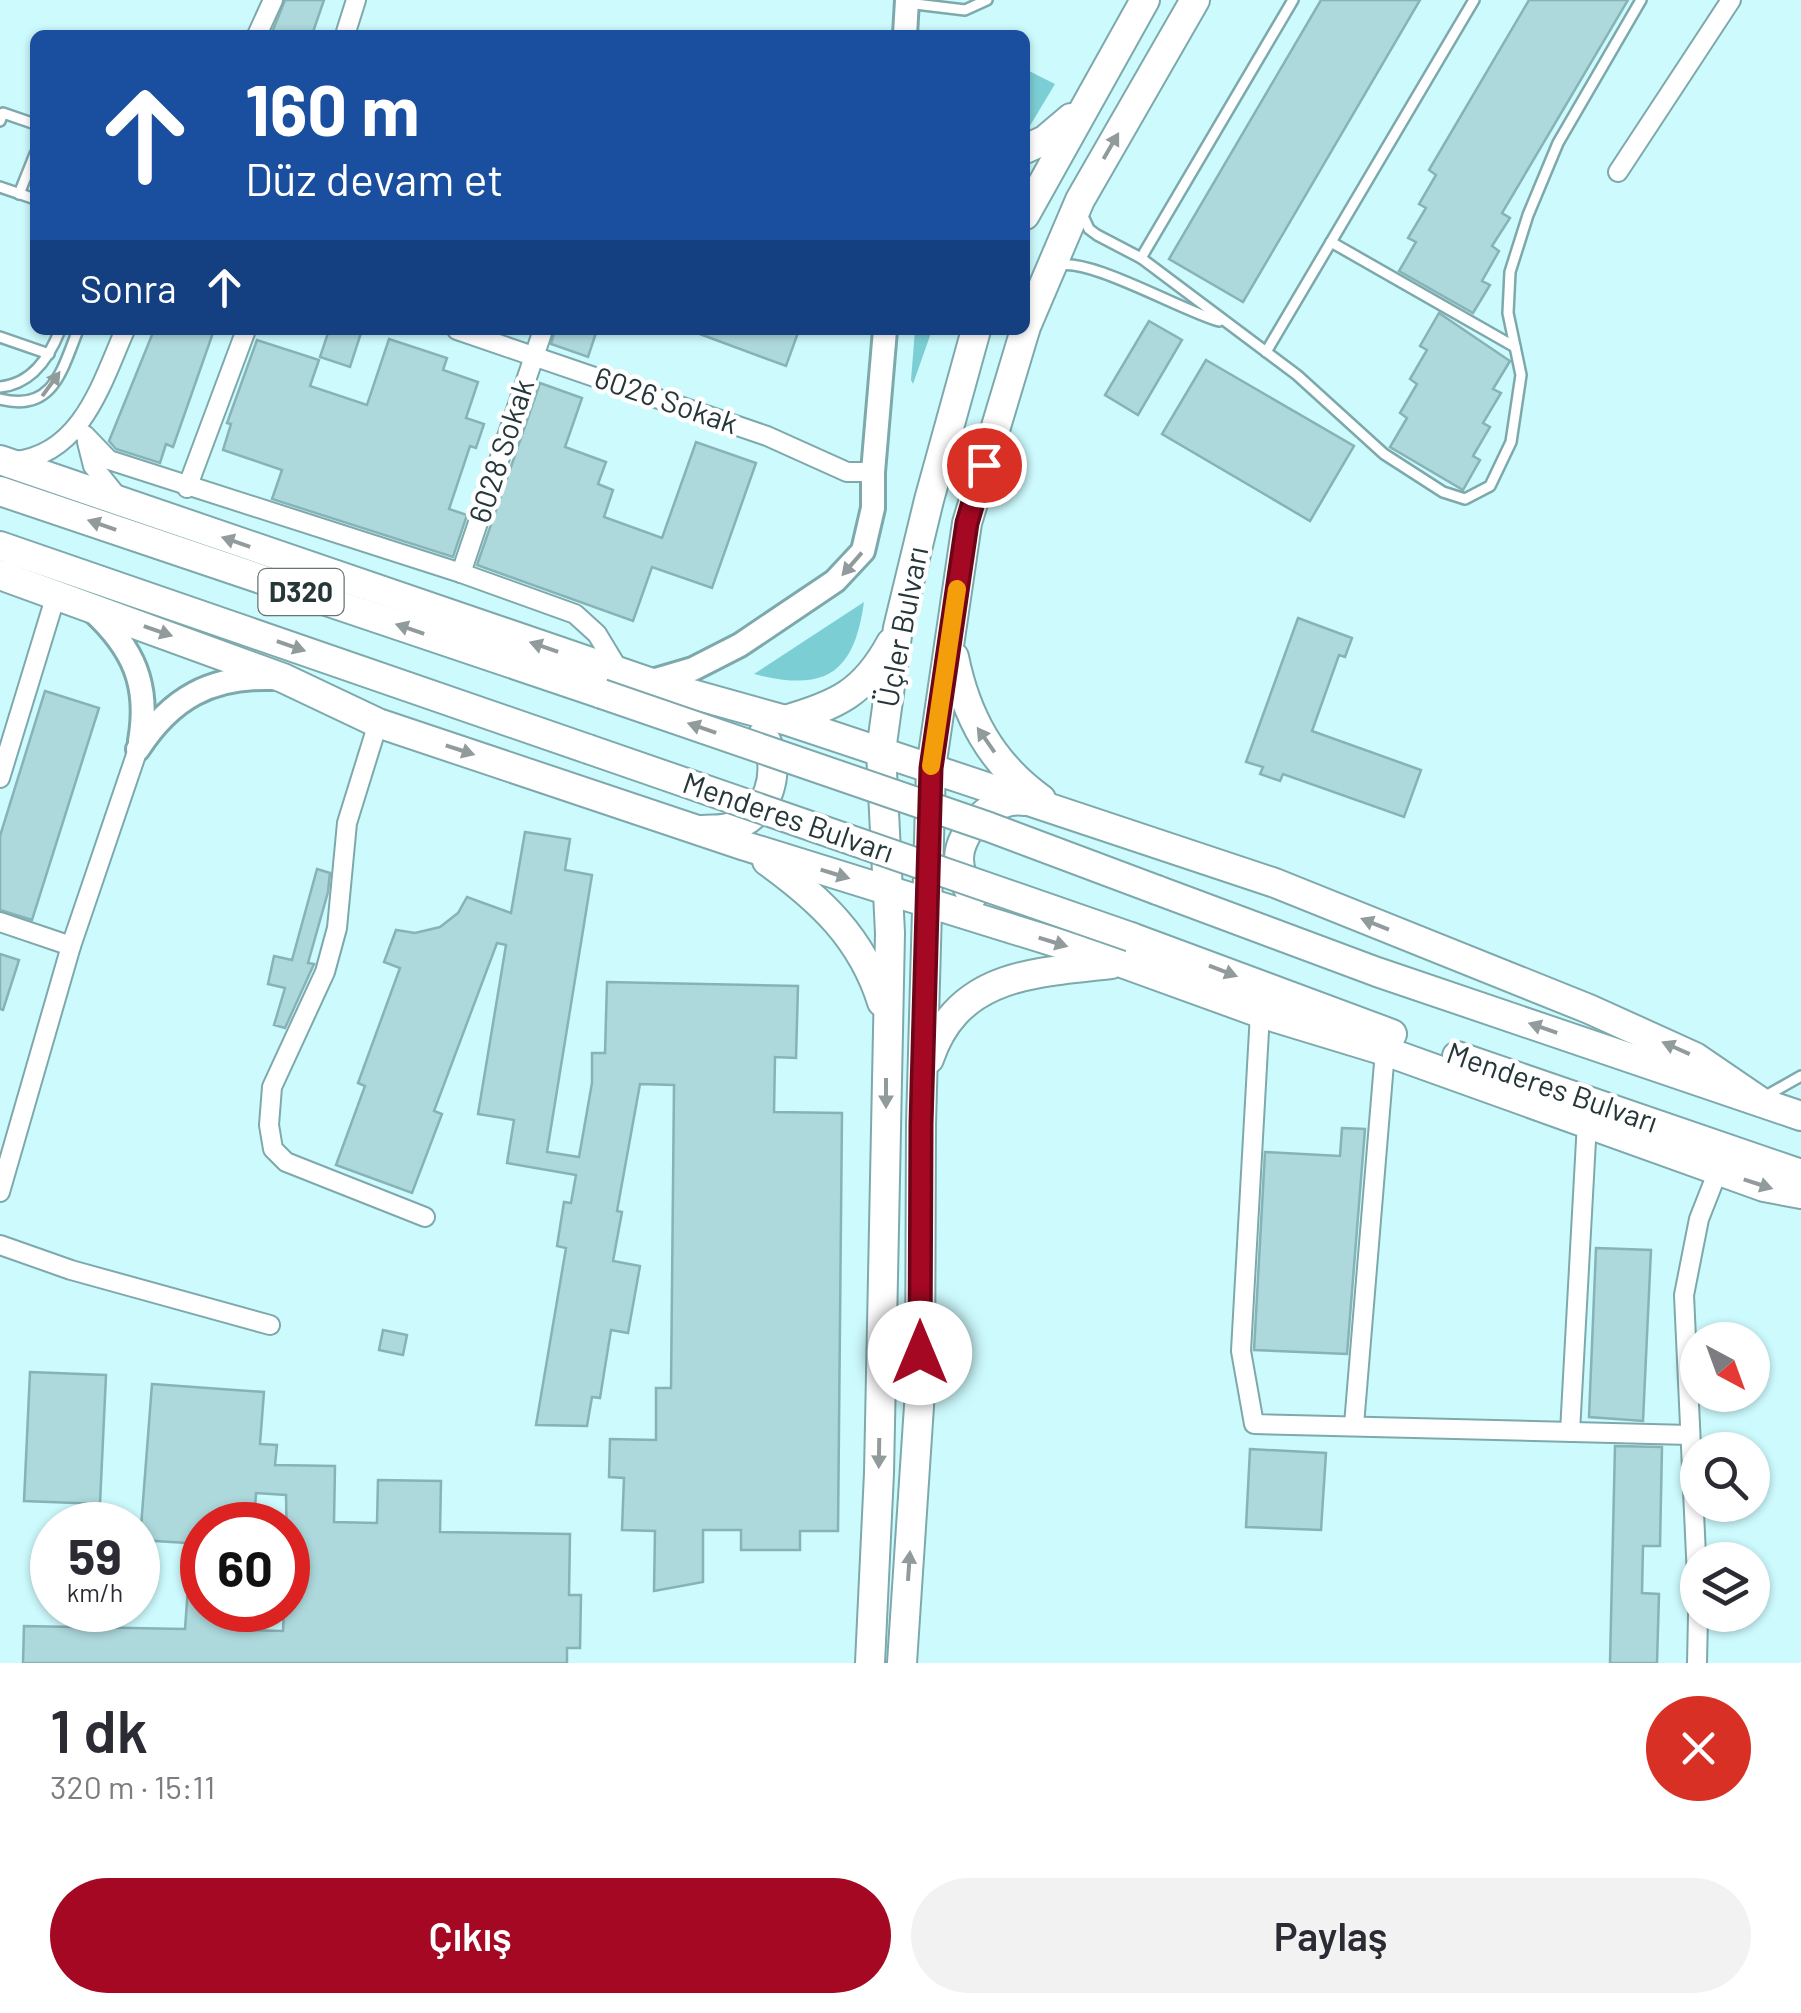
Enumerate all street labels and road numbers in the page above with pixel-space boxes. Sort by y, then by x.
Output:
street label: 6026 Sokak [590,358,743,440]
street label: 6028 Sokak [460,374,540,527]
street label: Üçler Bulvarı [868,543,934,710]
road number: D320 [258,569,344,615]
street label: Menderes Bulvarı [679,763,899,869]
street label: Menderes Bulvarı [1443,1033,1663,1139]

